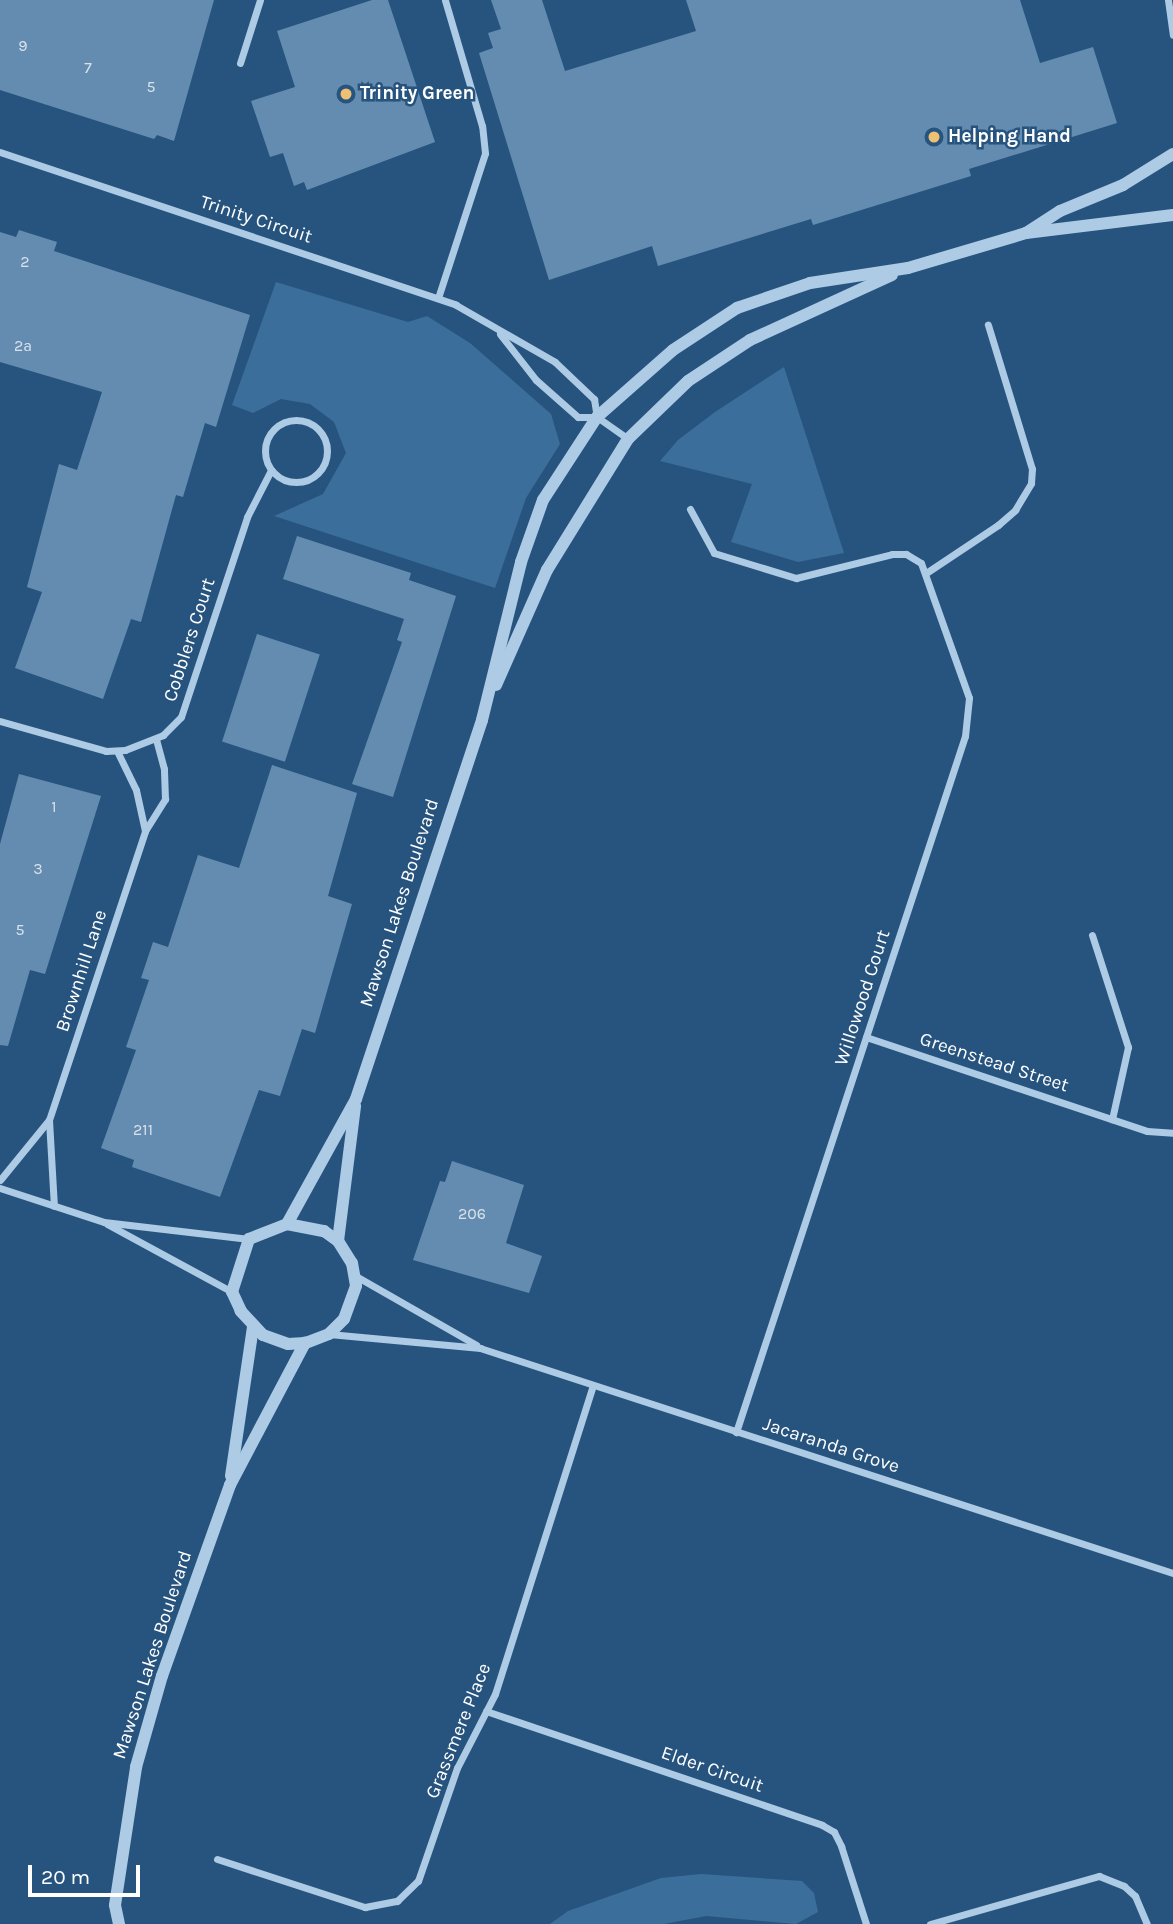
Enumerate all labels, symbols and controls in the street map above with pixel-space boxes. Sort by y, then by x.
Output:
house number: 9 [18,36,28,56]
house number: 7 [84,58,92,78]
house number: 5 [146,77,156,97]
place label: Trinity Green [360,83,474,105]
marker: Trinity Green [338,86,354,102]
place label: Helping Hand [948,126,1071,148]
marker: Helping Hand [926,129,942,145]
street label: Trinity Circuit [197,191,315,249]
house number: 2 [20,252,30,272]
house number: 2a [14,336,32,356]
street label: Cobblers Court [159,575,221,705]
street label: Mawson Lakes Boulevard [355,796,445,1010]
house number: 1 [51,797,57,817]
house number: 3 [33,859,43,879]
street label: Brownhill Lane [52,907,112,1035]
house number: 5 [15,920,25,940]
street label: Willowood Court [830,927,896,1069]
street label: Greenstead Street [917,1028,1071,1098]
house number: 211 [133,1120,153,1140]
house number: 206 [458,1204,486,1224]
street label: Jacaranda Grove [760,1413,902,1479]
street label: Mawson Lakes Boulevard [108,1548,198,1762]
street label: Grassmere Place [421,1660,497,1802]
street label: Elder Circuit [658,1742,766,1798]
scale bar [32,1850,144,1894]
text: 20 m [41,1865,90,1889]

